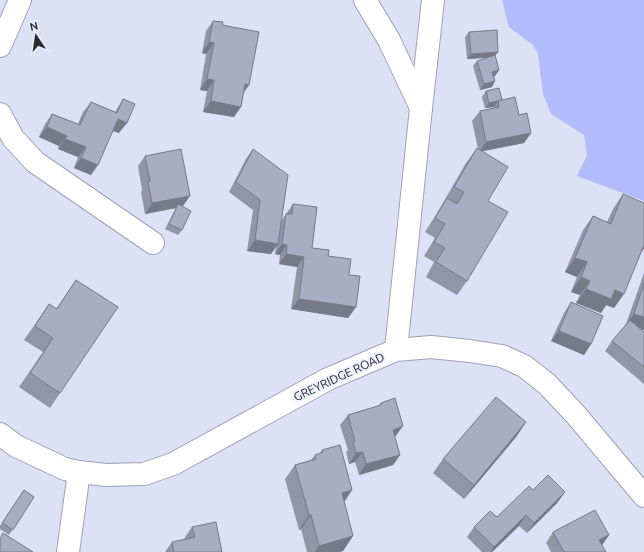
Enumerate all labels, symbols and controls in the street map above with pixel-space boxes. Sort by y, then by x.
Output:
north arrow [16,16,56,56]
text: N [28,19,39,33]
street label: GREYRIDGE ROAD [291,350,386,403]

